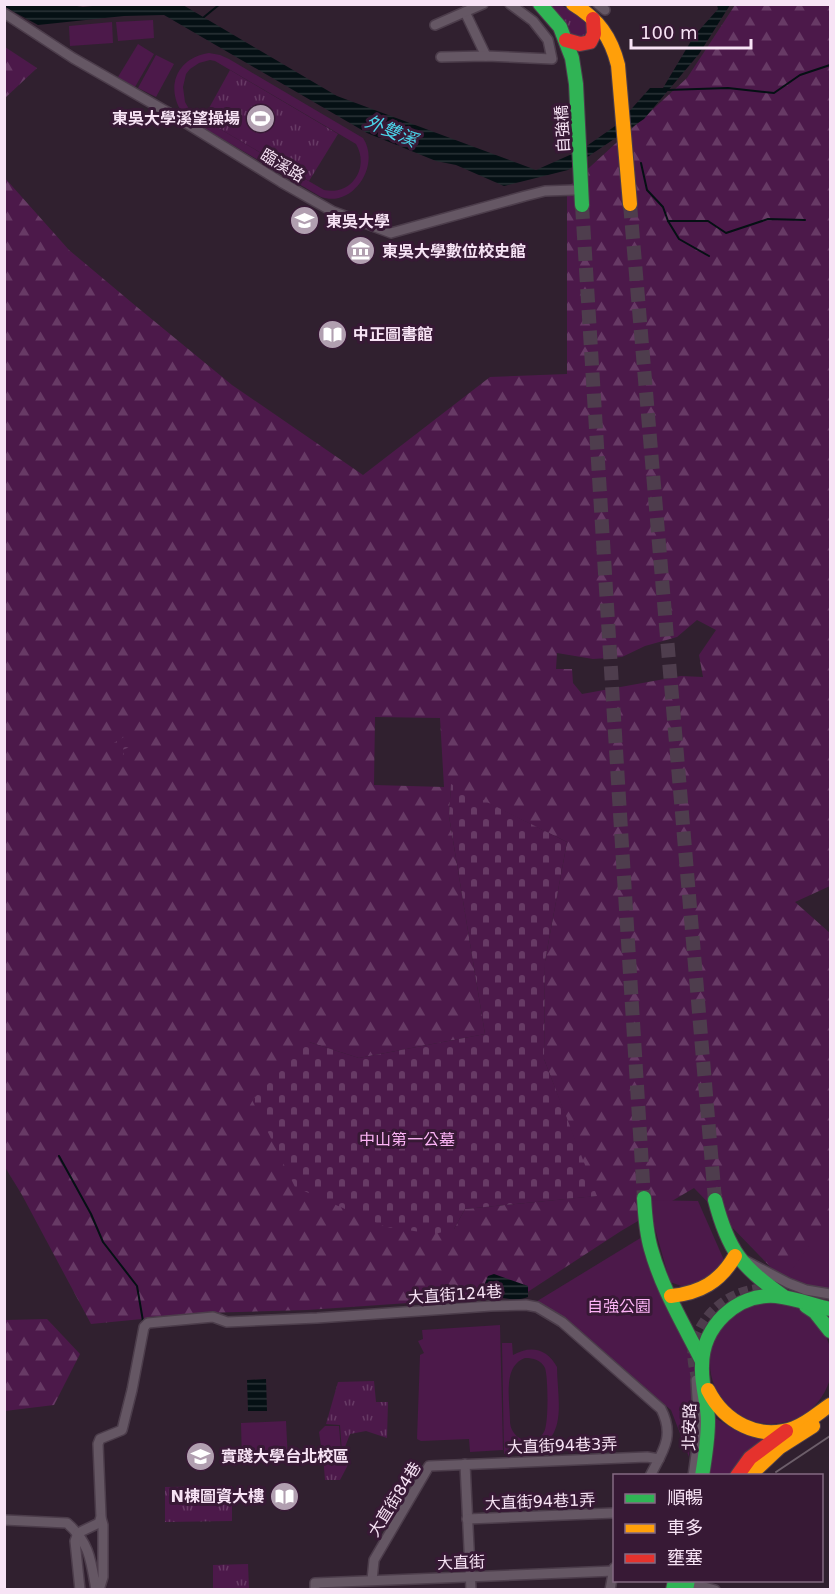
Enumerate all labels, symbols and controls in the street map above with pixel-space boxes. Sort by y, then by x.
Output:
scale bar [631,12,751,50]
text: 100 m [640,22,698,43]
sports icon: 東吳大學溪望操場 [245,102,277,134]
street label: 自強橋 [552,105,573,153]
place label: 東吳大學溪望操場 [112,109,240,128]
water label: 外雙溪 [362,110,423,152]
street label: 臨溪路 [257,145,308,186]
school or university icon: 東吳大學 [289,205,321,237]
place label: 東吳大學 [326,212,390,231]
museum icon: 東吳大學數位校史館 [345,235,377,267]
place label: 東吳大學數位校史館 [382,242,526,261]
library icon: 中正圖書館 [316,318,348,350]
place label: 中正圖書館 [353,325,433,344]
park label: 中山第一公墓 [359,1130,455,1149]
street label: 大直街124巷 [407,1282,503,1307]
park label: 自強公園 [587,1297,651,1316]
street label: 北安路 [680,1403,699,1451]
street label: 大直街94巷3弄 [506,1434,618,1457]
school or university icon: 實踐大學台北校區 [184,1440,216,1472]
place label: 實踐大學台北校區 [221,1447,349,1466]
street label: 大直街84巷 [364,1458,425,1540]
legend [613,1474,823,1582]
library icon: N棟圖資大樓 [269,1480,301,1512]
place label: N棟圖資大樓 [171,1487,264,1506]
text: 順暢 [667,1487,703,1508]
street label: 大直街94巷1弄 [484,1490,596,1513]
text: 車多 [667,1517,703,1538]
text: 壅塞 [667,1547,703,1568]
street label: 大直街 [437,1552,485,1573]

